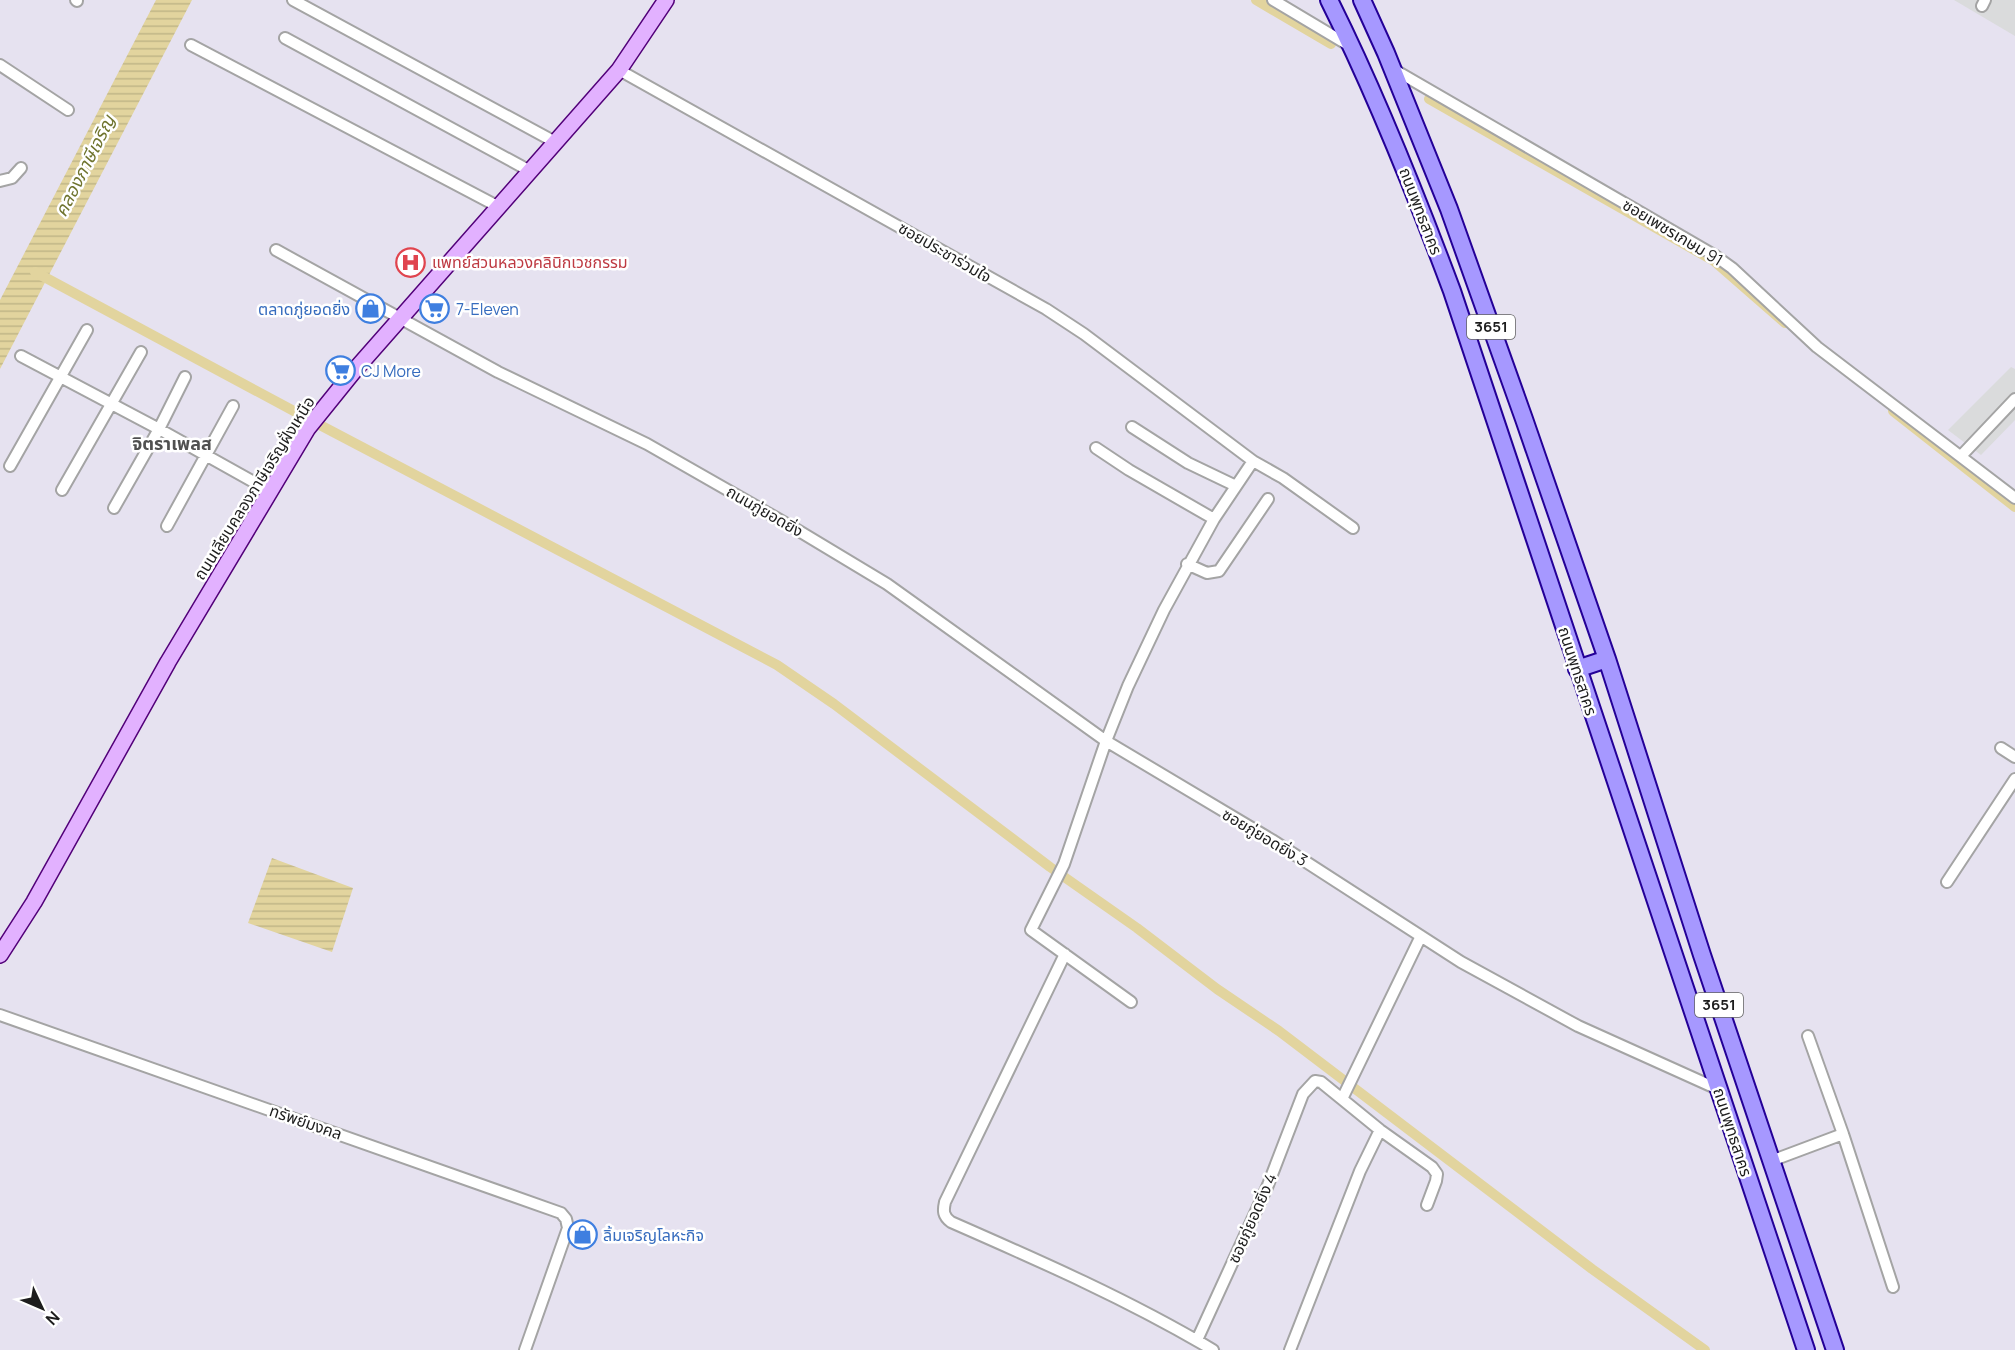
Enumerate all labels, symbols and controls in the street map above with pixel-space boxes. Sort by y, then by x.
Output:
water label: คลองภาษีเจริญ [48,109,121,220]
street label: ถนนพุทธสาคร [1394,164,1448,258]
street label: ซอยเพชรเกษม 91 [1619,193,1727,271]
street label: ซอยประชาร่วมใจ [894,216,996,288]
hospital icon: แพทย์สวนหลวงคลินิกเวชกรรม [395,246,427,278]
place label: แพทย์สวนหลวงคลินิกเวชกรรม [432,251,628,273]
shop icon: ตลาดภู่ยอดยิ่ง [355,293,387,325]
supermarket icon: 7-Eleven [419,293,451,325]
place label: ตลาดภู่ยอดยิ่ง [258,298,350,320]
place label: 7-Eleven [456,298,519,320]
road number: 3651 [1467,315,1515,339]
supermarket icon: CJ More [324,355,356,387]
place label: CJ More [361,360,421,382]
street label: ถนนเลียบคลองภาษีเจริญฝั่งเหนือ [188,392,320,584]
district label: จิตราเพลส [132,431,212,455]
street label: ถนนภู่ยอดยิ่ง [722,480,808,542]
street label: ถนนพุทธสาคร [1553,624,1603,718]
street label: ซอยภู่ยอดยิ่ง 3 [1218,803,1312,871]
road number: 3651 [1695,993,1743,1017]
street label: ถนนพุทธสาคร [1708,1085,1758,1179]
street label: ทรัพย์มงคล [267,1099,345,1145]
street label: ซอยภู่ยอดยิ่ง 4 [1222,1169,1282,1267]
shop icon: ลิ้มเจริญโลหะกิจ [566,1219,598,1251]
place label: ลิ้มเจริญโลหะกิจ [603,1224,704,1246]
north arrow [12,1278,72,1338]
text: N [41,1307,65,1330]

